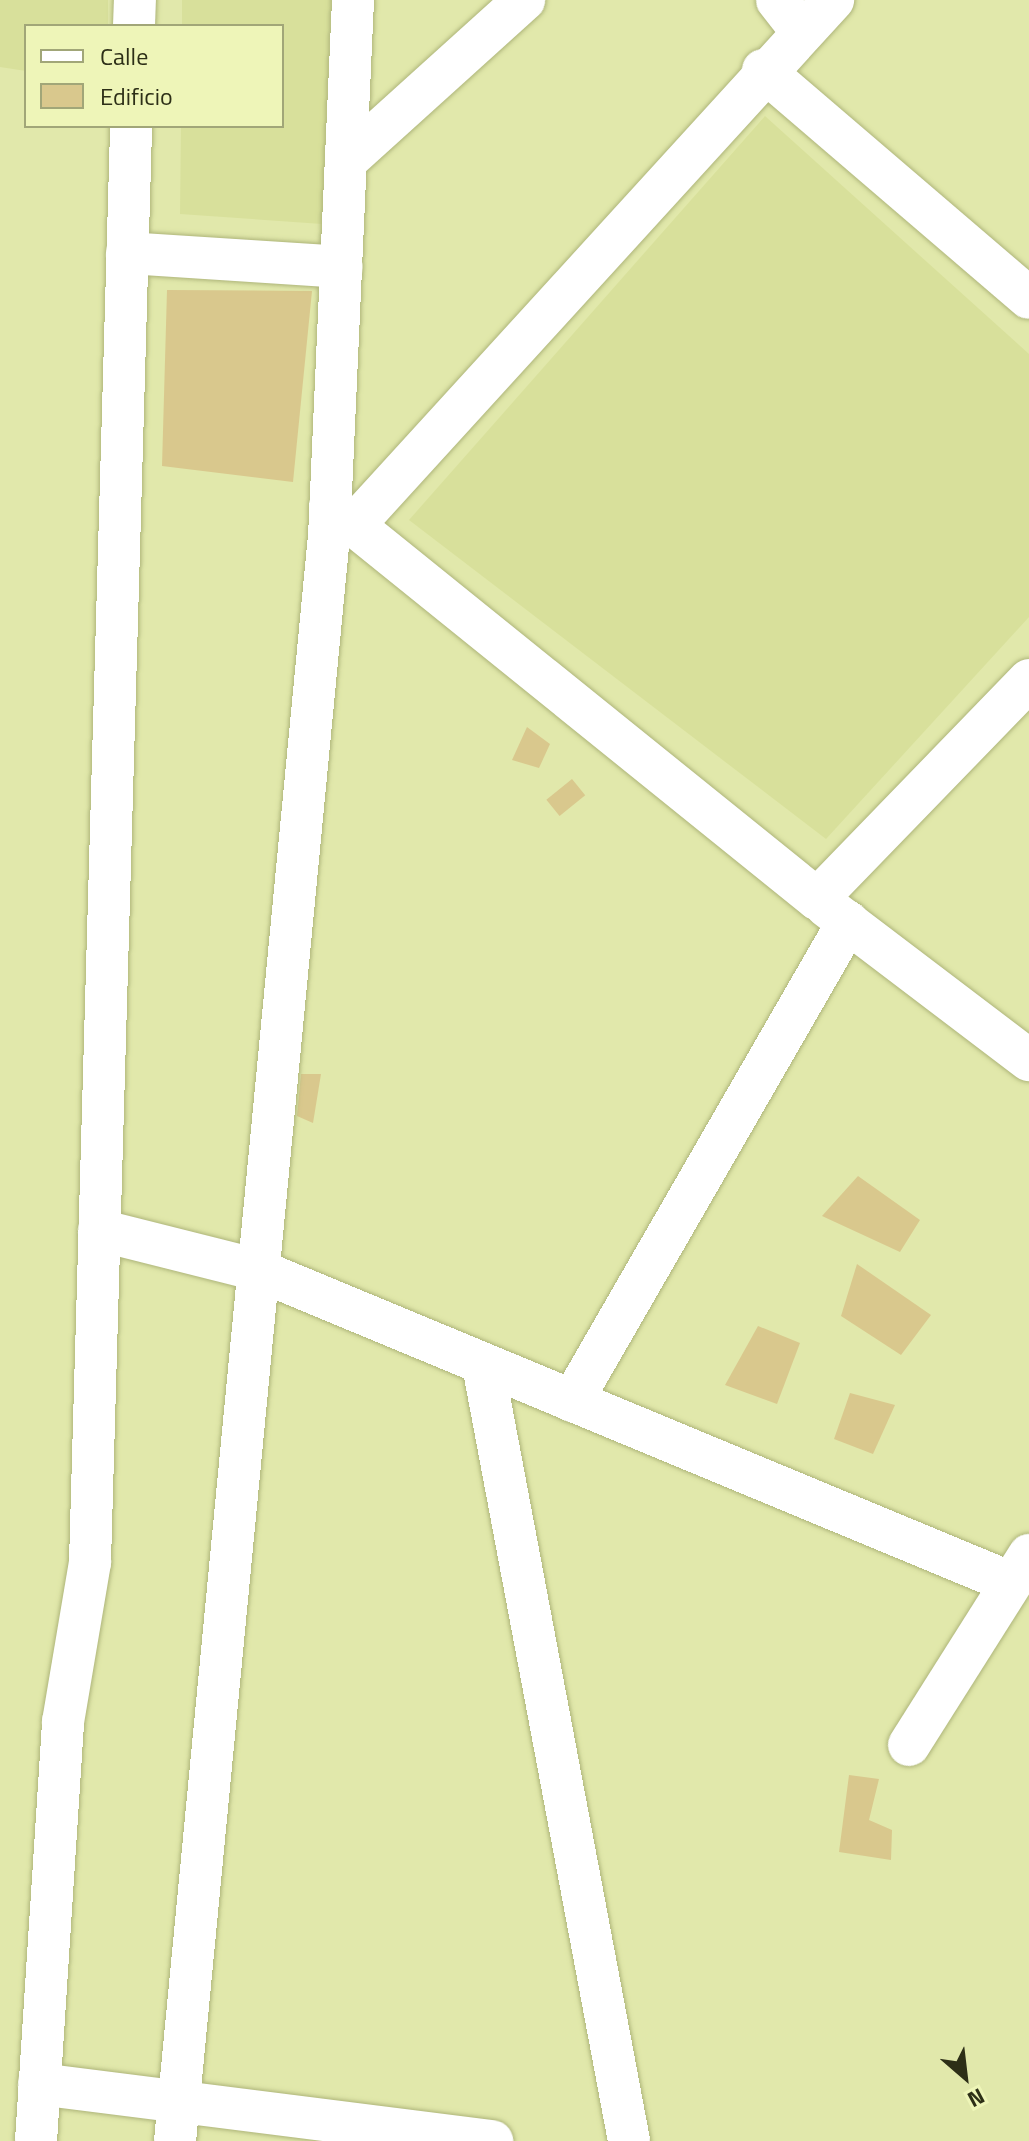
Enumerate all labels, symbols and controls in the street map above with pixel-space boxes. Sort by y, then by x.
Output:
legend [24,24,284,128]
text: Calle [100,38,148,74]
text: Edificio [100,78,173,114]
north arrow [925,2037,1005,2117]
text: N [962,2080,991,2117]

